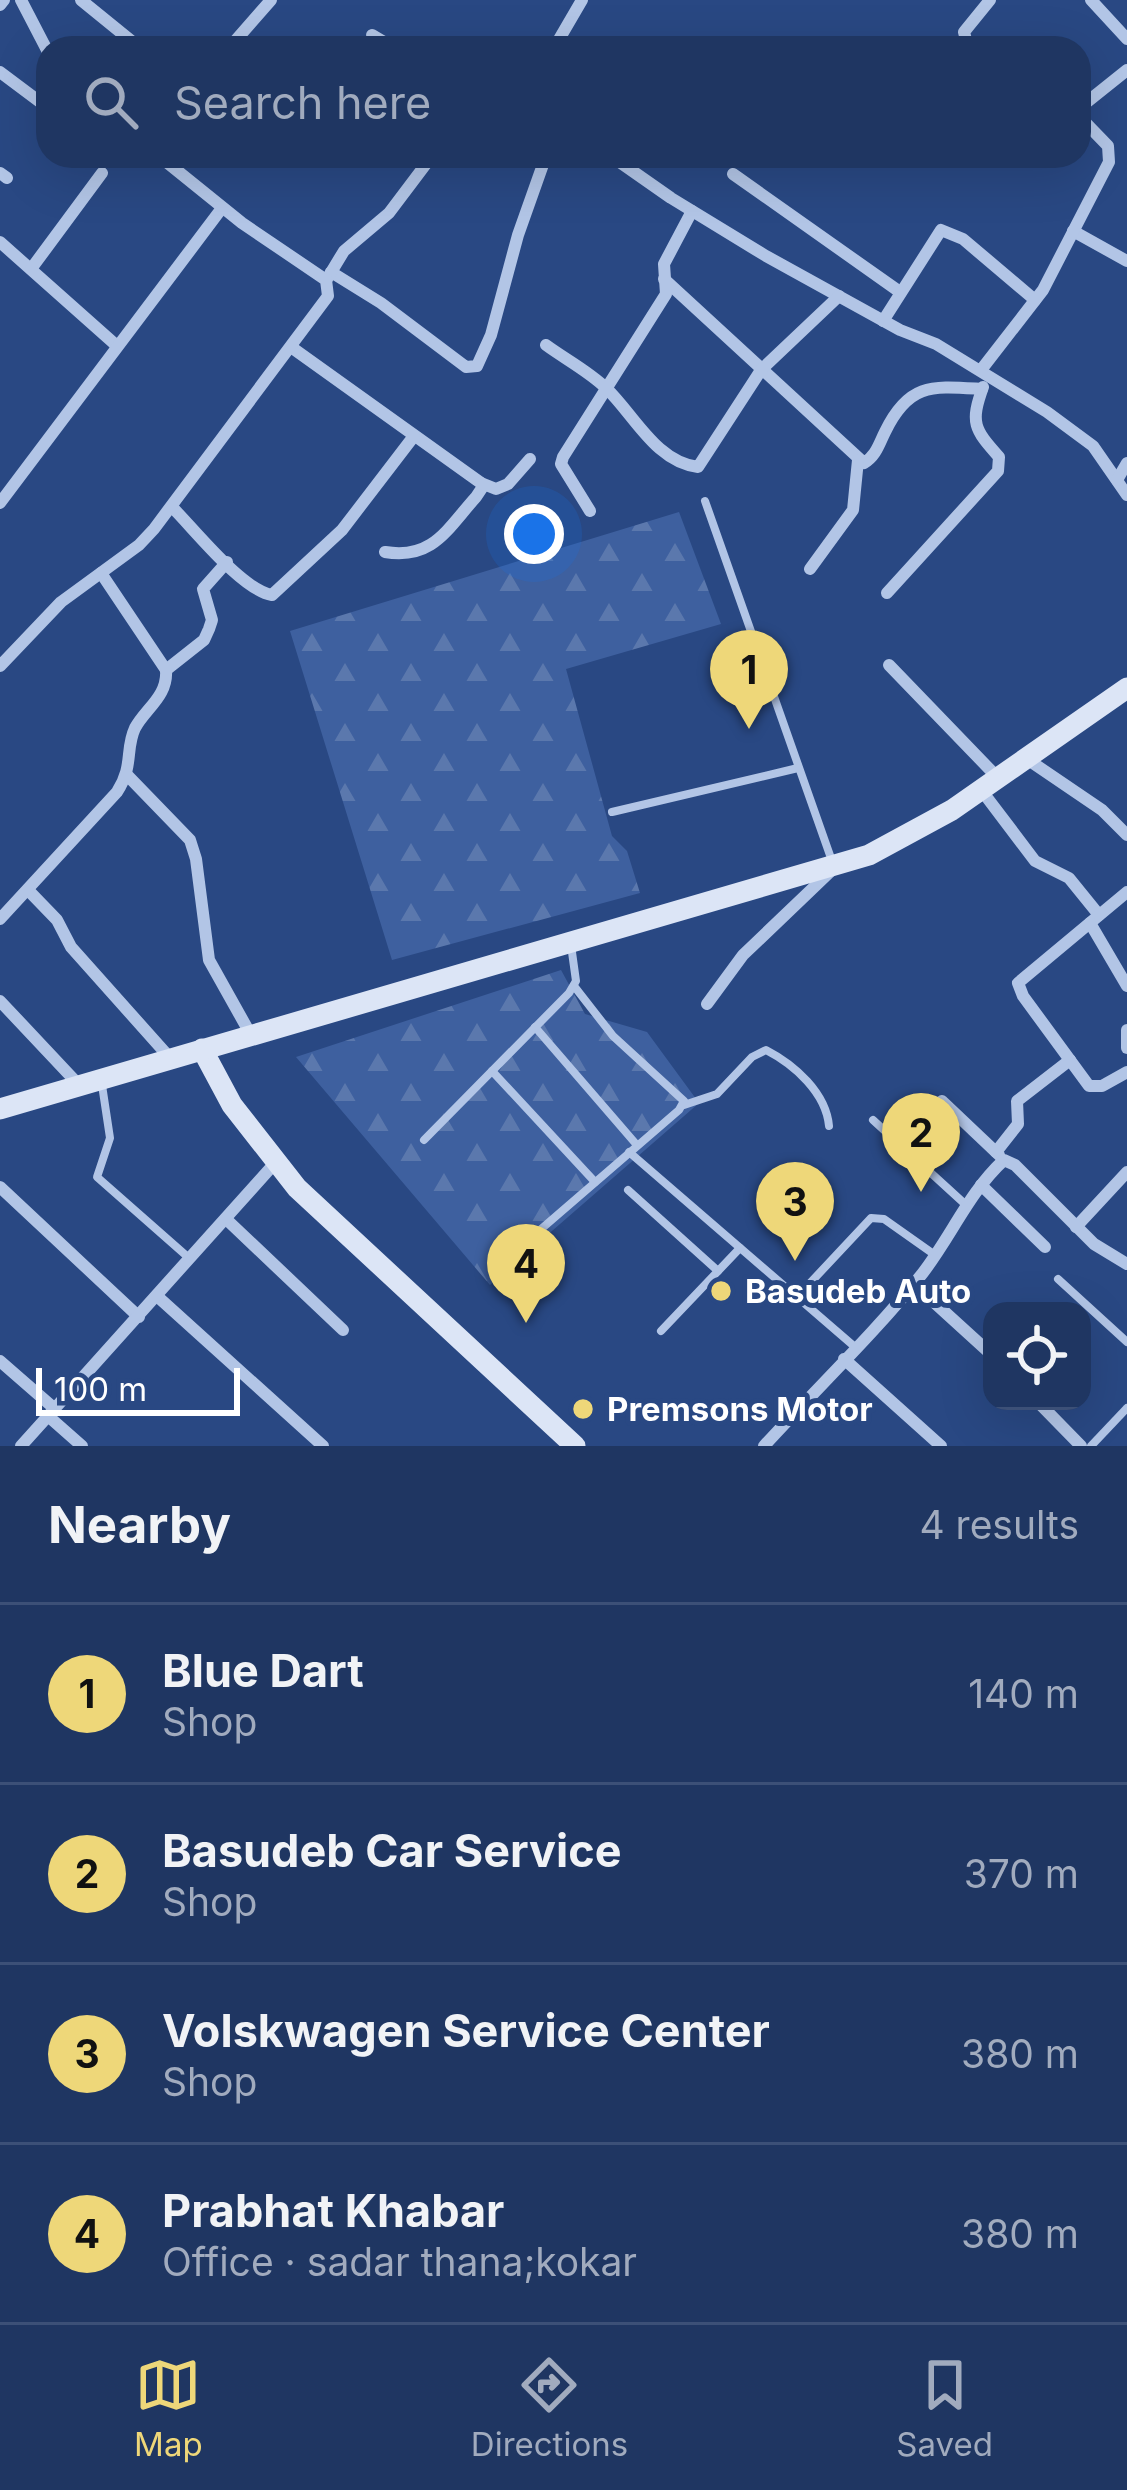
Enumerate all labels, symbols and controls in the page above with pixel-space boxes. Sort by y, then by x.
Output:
search box [36,36,1091,168]
icon: search [78,69,144,135]
text: Search here [174,75,431,130]
your location [504,504,564,564]
pin: 1 [710,630,788,729]
pin: 2 [882,1093,960,1192]
pin: 3 [756,1162,834,1261]
pin: 4 [487,1224,565,1323]
place label: Basudeb Auto [745,1271,971,1311]
marker: Basudeb Auto [708,1278,734,1304]
map controls [983,1302,1091,1410]
button: locate [983,1302,1091,1410]
scale bar [36,1362,240,1415]
text: 100 m [54,1369,147,1409]
place label: Premsons Motor [607,1389,873,1429]
marker: Premsons Motor [570,1396,596,1422]
text: Nearby [48,1494,231,1555]
text: 4 results [919,1501,1079,1548]
text: Blue Dart [162,1643,364,1698]
text: 1 [79,1670,95,1717]
text: 140 m [968,1670,1079,1717]
text: Shop [162,1698,257,1745]
text: Basudeb Car Service [162,1823,621,1878]
text: 2 [75,1850,99,1897]
text: 370 m [964,1850,1079,1897]
text: Shop [162,1878,257,1925]
text: Volskwagen Service Center [162,2003,770,2058]
text: 3 [74,2030,100,2077]
text: 380 m [961,2030,1079,2077]
text: Shop [162,2058,257,2105]
text: Prabhat Khabar [162,2183,504,2238]
text: 4 [74,2210,100,2257]
text: 380 m [961,2210,1079,2257]
text: Office · sadar thana;kokar [162,2238,637,2285]
tab: Map [134,2352,203,2464]
tab: Directions [471,2352,628,2464]
tab: Saved [896,2352,993,2464]

